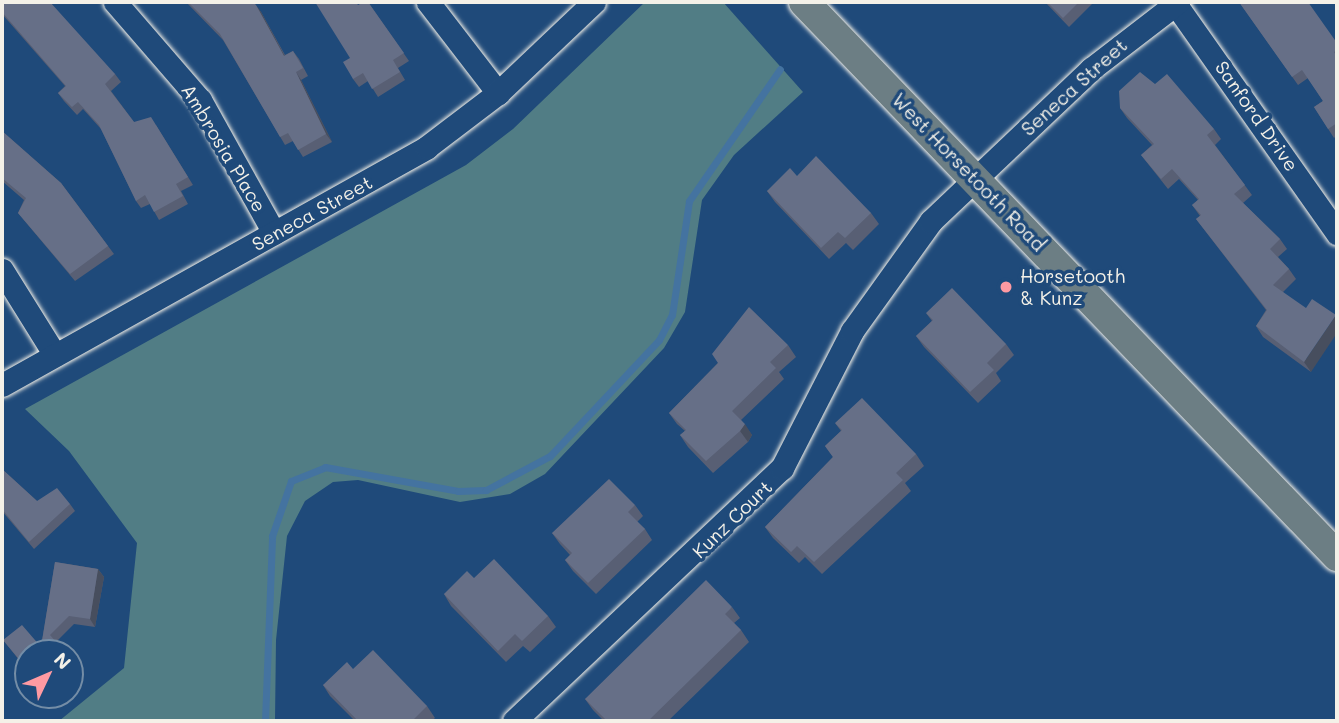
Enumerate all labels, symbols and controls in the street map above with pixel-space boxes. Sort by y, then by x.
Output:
street label: Seneca Street [1016,34,1132,140]
street label: Sanford Drive [1210,56,1304,176]
street label: Ambrosia Place [177,80,271,216]
street label: West Horsetooth Road [888,88,1050,256]
street label: Seneca Street [248,170,376,256]
place label: Horsetooth & Kunz [1020,265,1125,309]
marker: Horsetooth & Kunz [998,279,1014,295]
street label: Kunz Court [687,475,777,563]
north arrow [14,639,84,709]
text: N [49,647,77,674]

